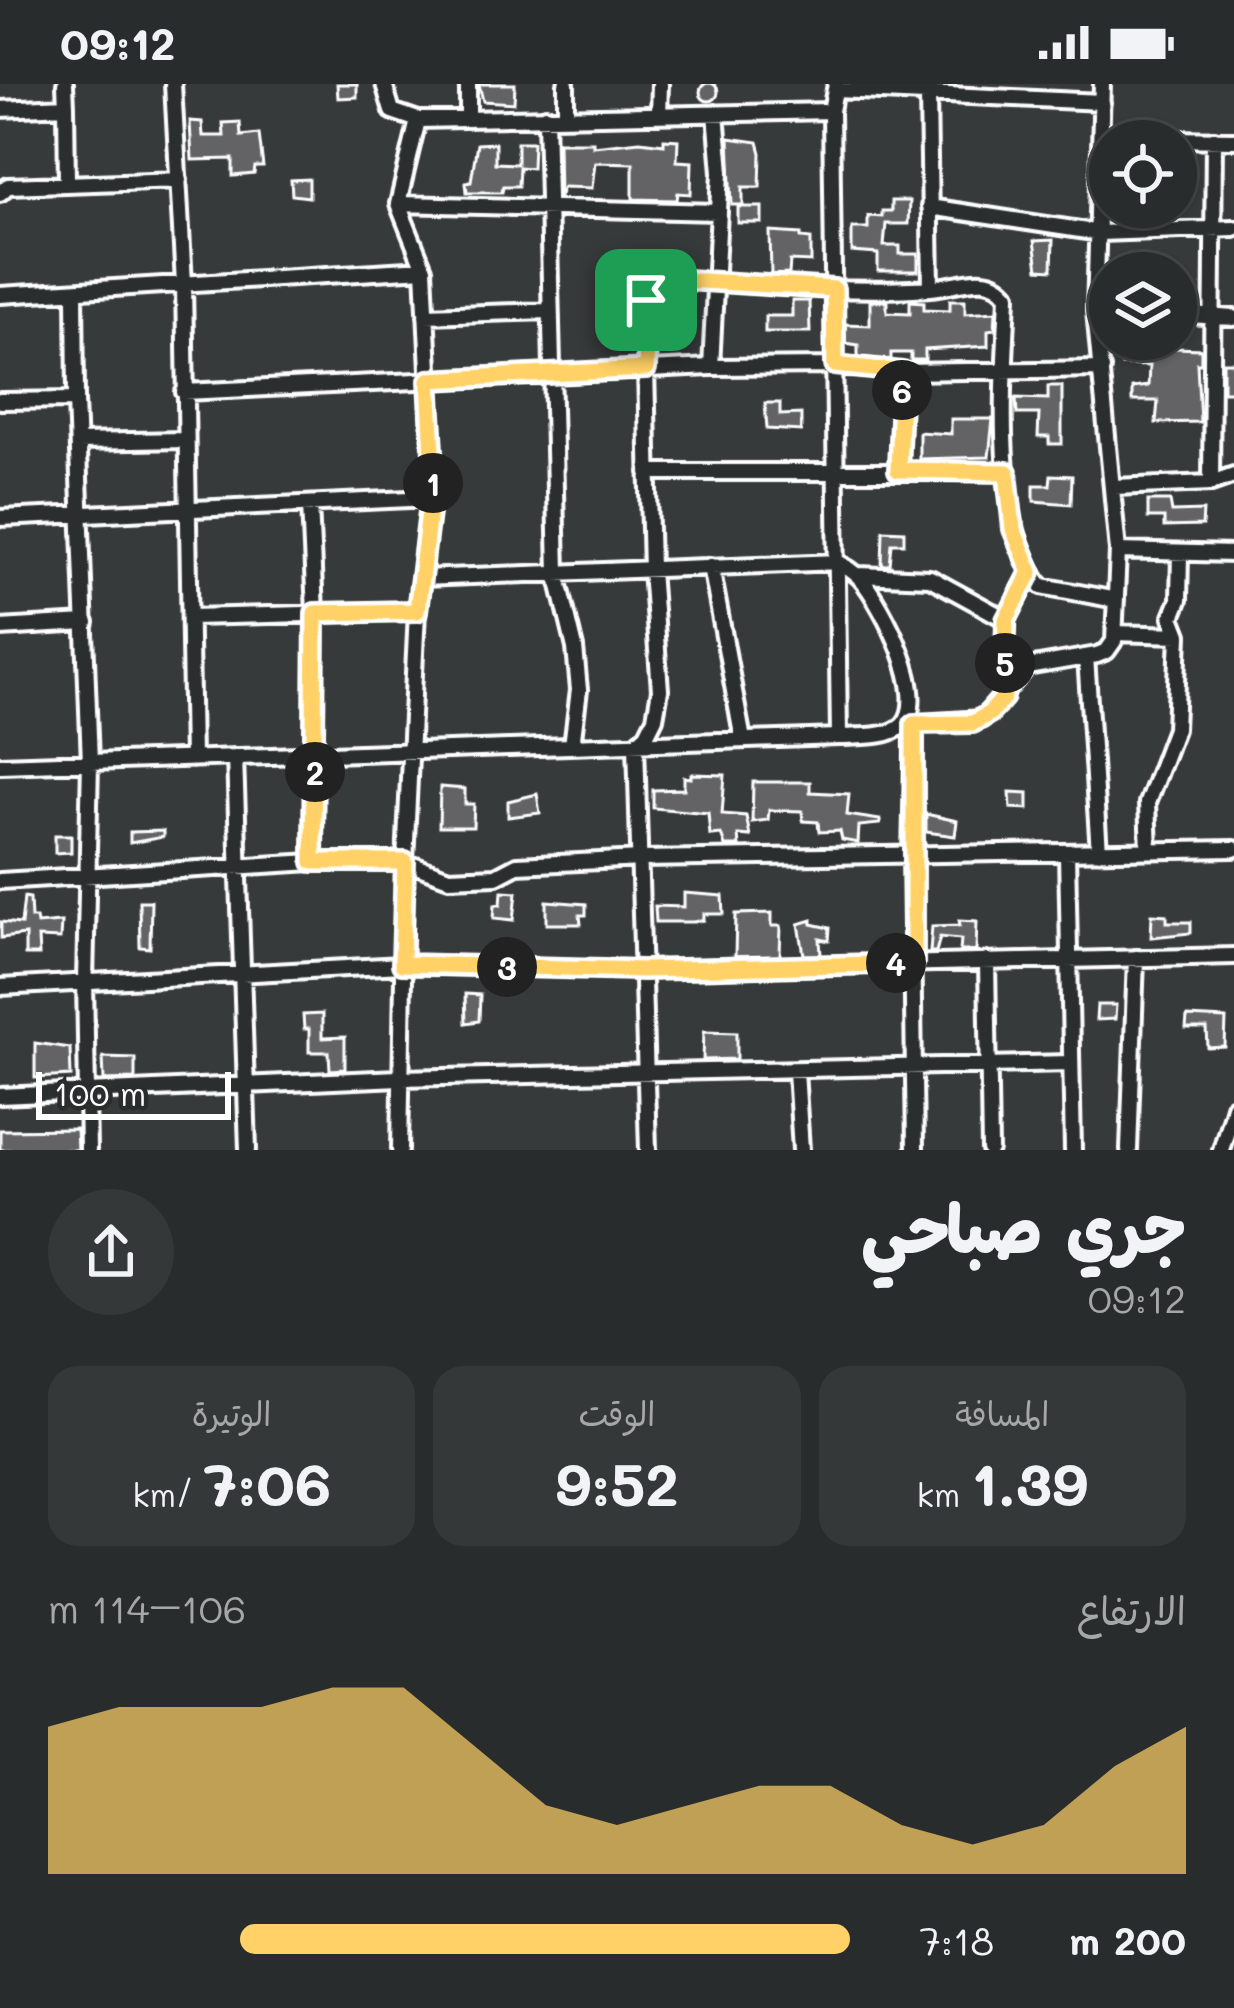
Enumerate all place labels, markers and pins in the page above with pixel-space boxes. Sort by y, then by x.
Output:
pin [595,249,697,351]
pin: 6 [872,360,932,420]
pin: 1 [403,453,463,513]
pin: 5 [975,633,1035,693]
pin: 2 [285,742,345,802]
pin: 4 [866,933,926,993]
pin: 3 [477,937,537,997]

